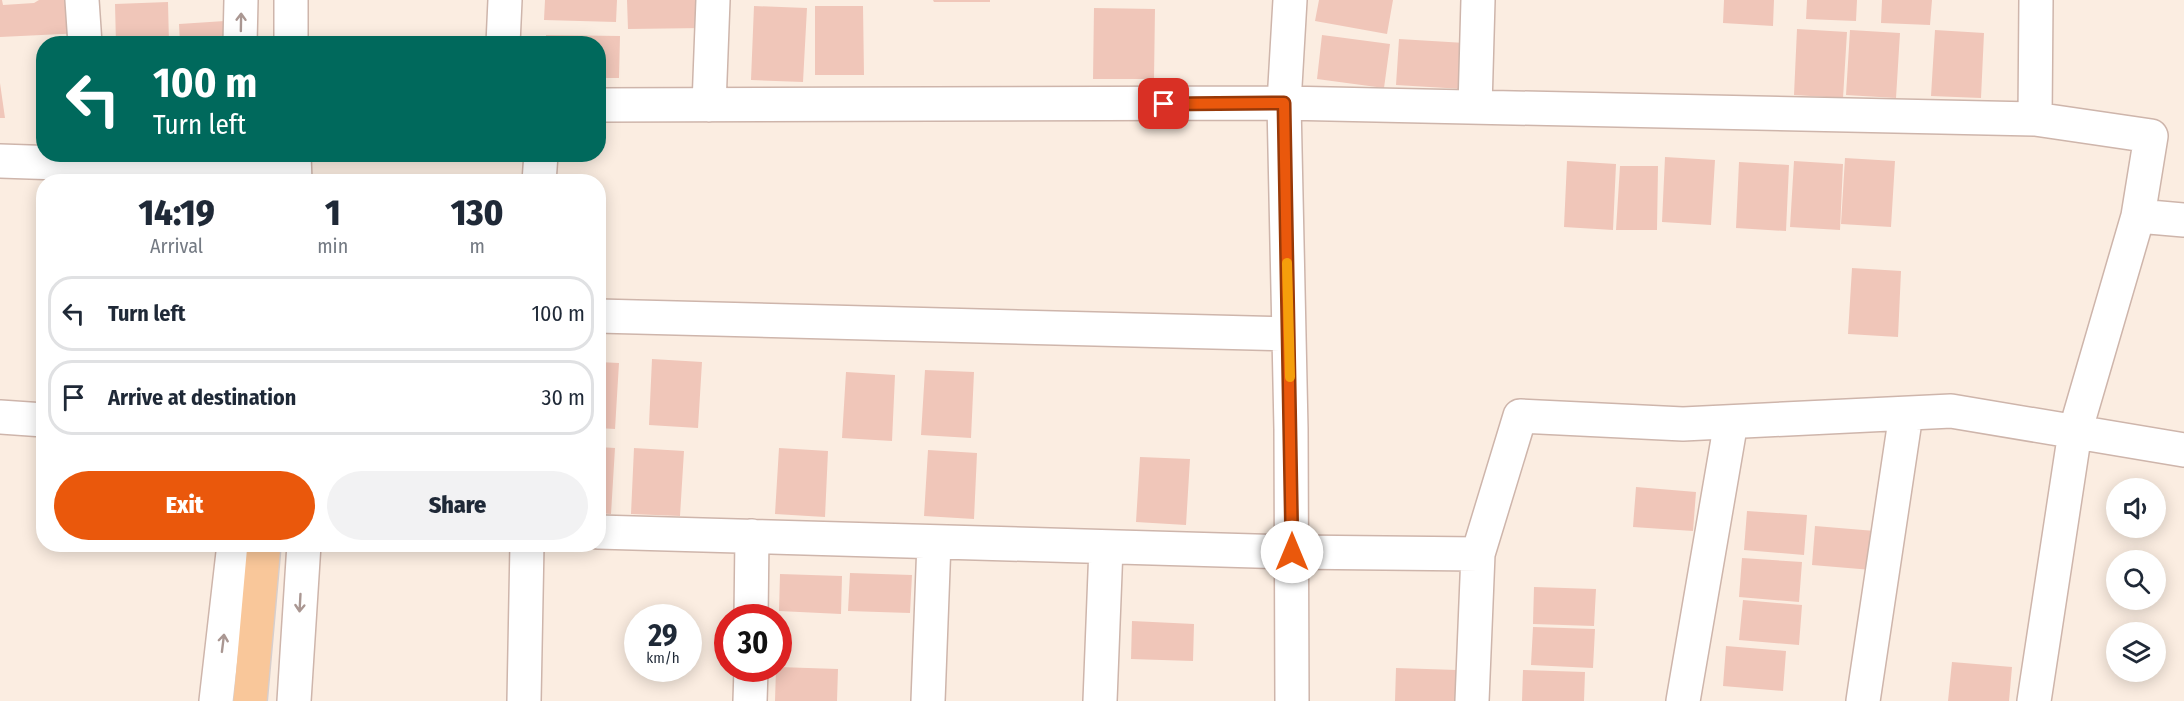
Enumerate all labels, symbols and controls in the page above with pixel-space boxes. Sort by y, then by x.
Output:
one-way arrow [235,12,247,32]
text: 100 m [153,58,257,108]
icon: left [54,60,132,138]
pin [1138,78,1189,129]
icon: arrive [1147,87,1180,120]
text: Turn left [153,109,246,141]
text: 14:19 [139,191,215,235]
text: 1 [325,191,341,235]
text: 130 [451,191,504,235]
text: Arrival [150,234,203,258]
text: min [317,234,348,258]
text: m [469,234,485,258]
icon: left [57,297,90,330]
text: Turn left [108,300,186,327]
text: 100 m [531,300,585,327]
icon: arrive [57,381,90,414]
text: Arrive at destination [108,384,296,411]
text: 30 m [542,384,585,411]
button: Exit [54,471,315,540]
button: Share [327,471,588,540]
map controls [2106,478,2166,682]
button: sound [2106,478,2166,538]
position arrow [1260,520,1324,584]
button: search [2106,550,2166,610]
one-way arrow [294,592,305,612]
speed limit sign: 30 [714,604,792,682]
text: 29 [648,618,678,654]
button: layers [2106,622,2166,682]
one-way arrow [218,633,229,653]
text: km/h [646,649,680,667]

